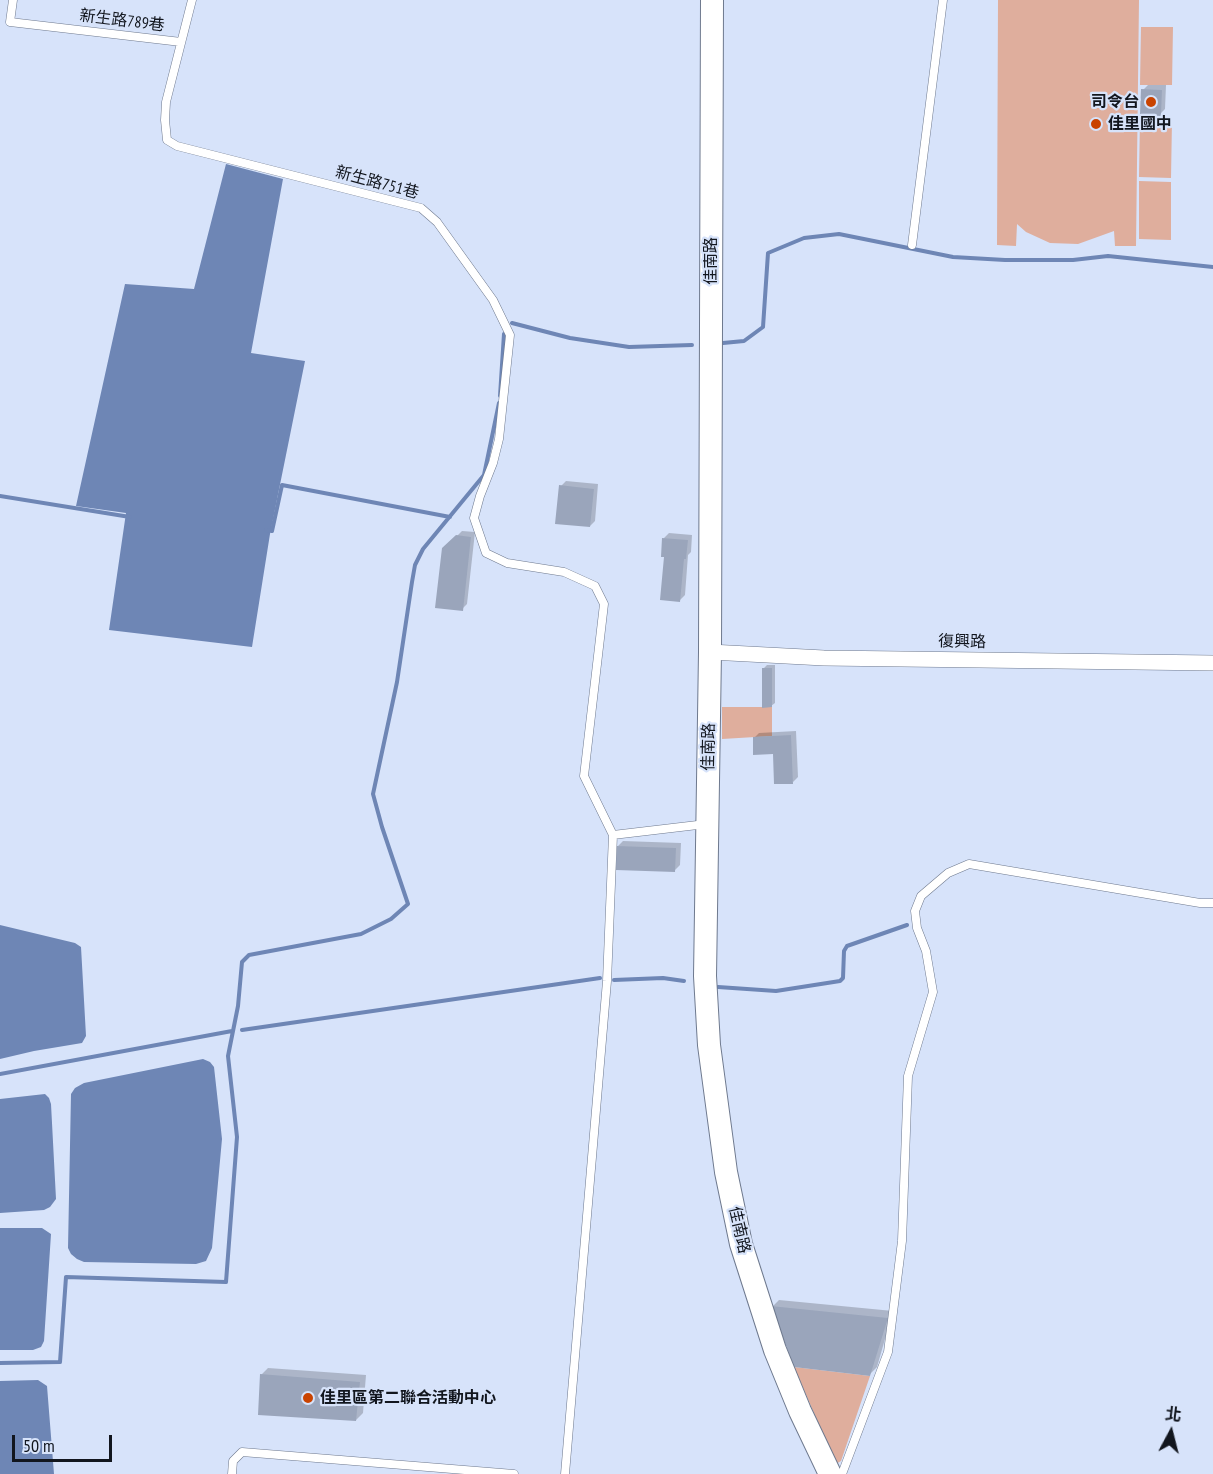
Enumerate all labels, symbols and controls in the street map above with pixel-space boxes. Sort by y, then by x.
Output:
street label: 新生路789巷 [78,6,166,36]
place label: 司令台 [1091,92,1139,112]
marker: 司令台 [1144,95,1158,109]
place label: 佳里國中 [1108,114,1172,134]
marker: 佳里國中 [1089,117,1103,131]
street label: 新生路751巷 [333,163,421,203]
street label: 佳南路 [701,237,721,285]
street label: 復興路 [938,632,986,652]
street label: 佳南路 [699,723,719,771]
street label: 佳南路 [724,1204,754,1256]
place label: 佳里區第二聯合活動中心 [320,1388,496,1408]
marker: 佳里區第二聯合活動中心 [301,1391,315,1405]
north arrow [1141,1402,1201,1462]
text: 北 [1164,1403,1182,1425]
scale bar [15,1423,116,1461]
text: 50 m [23,1434,55,1457]

